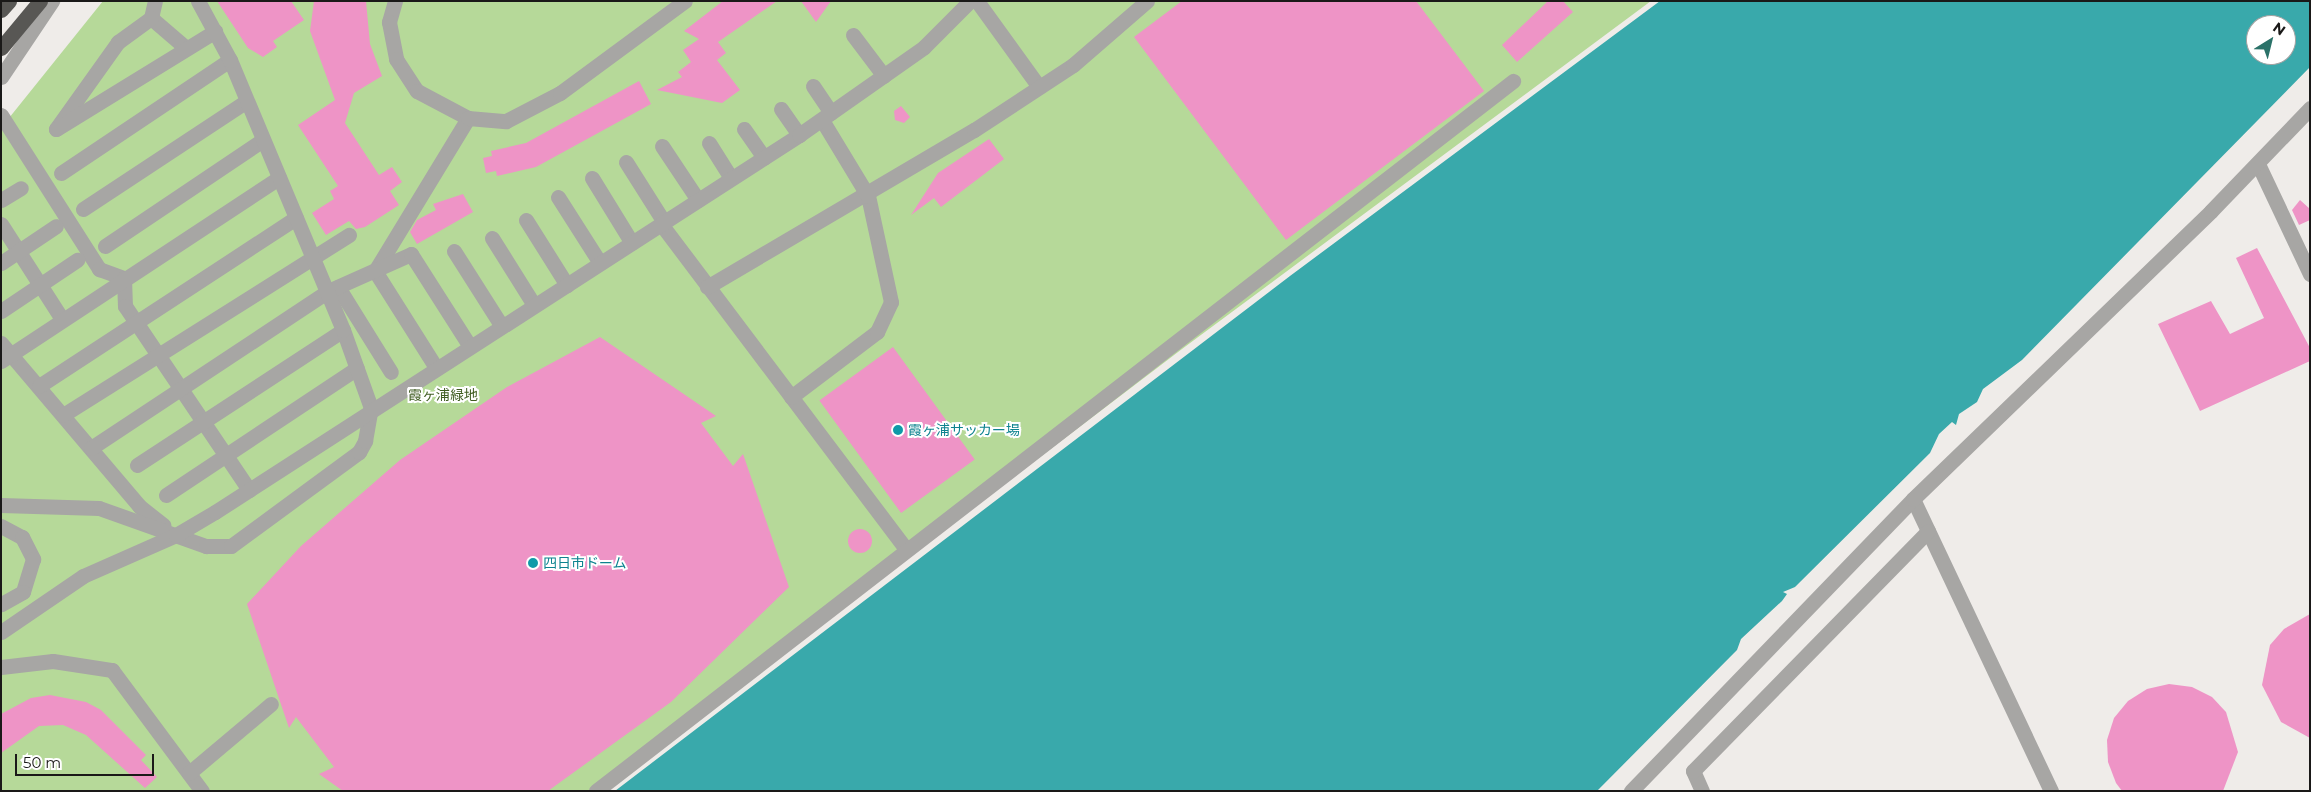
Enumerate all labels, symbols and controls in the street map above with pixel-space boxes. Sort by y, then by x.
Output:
north arrow [2246,15,2296,65]
text: N [2269,18,2289,39]
park label: 霞ヶ浦緑地 [408,387,478,403]
place label: 霞ヶ浦サッカー場 [908,422,1020,438]
marker: 霞ヶ浦サッカー場 [892,424,904,436]
place label: 四日市ドーム [543,555,627,571]
marker: 四日市ドーム [527,557,539,569]
scale bar [18,744,156,776]
text: 50 m [23,753,61,772]

